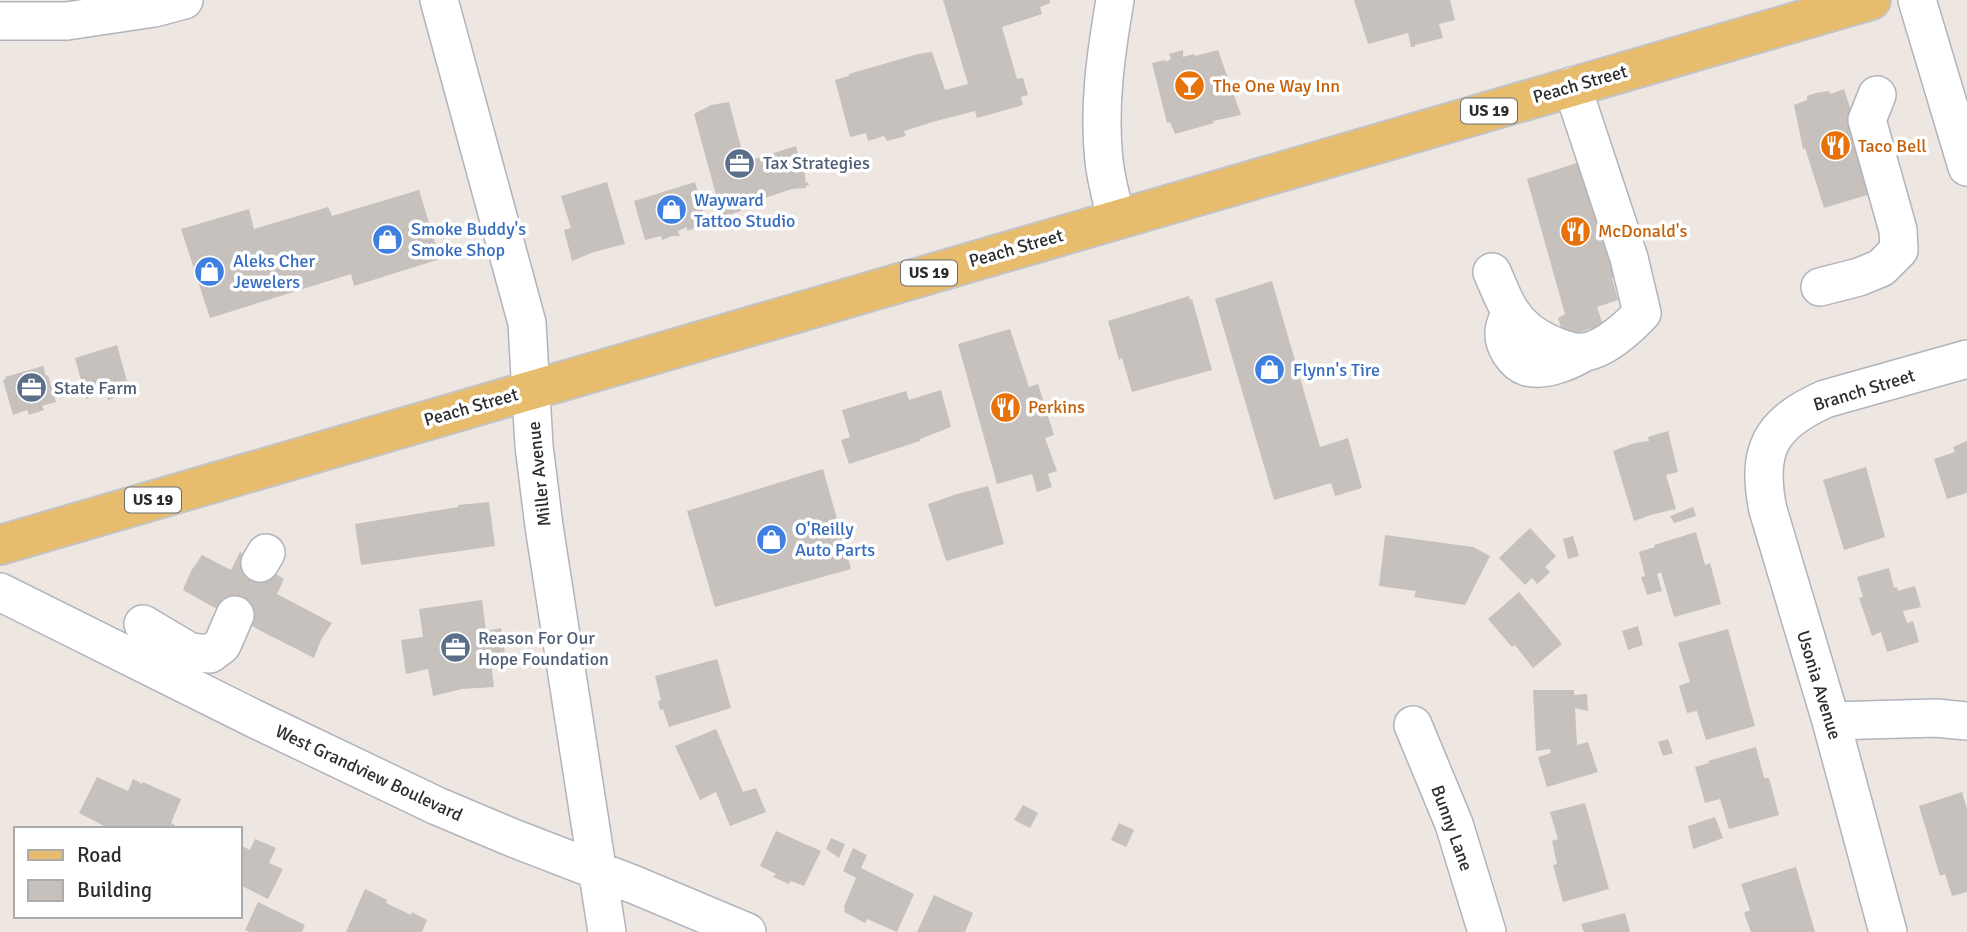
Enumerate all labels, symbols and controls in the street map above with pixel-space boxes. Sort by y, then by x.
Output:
street label: Peach Street [1530,60,1630,108]
bar icon: The One Way Inn [1173,69,1207,103]
place label: The One Way Inn [1213,75,1340,97]
road number: US 19 [1461,99,1517,124]
restaurant icon: Taco Bell [1818,129,1852,163]
place label: Taco Bell [1858,135,1927,157]
office icon: Tax Strategies [723,146,757,180]
place label: Tax Strategies [763,152,870,174]
place label: Wayward Tattoo Studio [694,189,795,232]
shop icon: Wayward Tattoo Studio [654,193,688,227]
restaurant icon: McDonald's [1558,214,1592,248]
place label: Smoke Buddy's Smoke Shop [411,218,526,261]
place label: McDonald's [1598,220,1687,242]
shop icon: Smoke Buddy's Smoke Shop [371,222,405,256]
street label: Peach Street [966,224,1066,272]
place label: Aleks Cher Jewelers [233,250,315,293]
shop icon: Aleks Cher Jewelers [193,254,227,288]
road number: US 19 [901,260,957,286]
shop icon: Flynn's Tire [1253,353,1287,387]
place label: Flynn's Tire [1293,359,1380,381]
street label: Branch Street [1810,364,1918,416]
office icon: State Farm [14,371,48,405]
place label: State Farm [54,377,137,399]
street label: Peach Street [421,383,521,431]
restaurant icon: Perkins [988,390,1022,424]
place label: Perkins [1028,396,1085,418]
street label: Miller Avenue [523,420,555,528]
road number: US 19 [125,488,181,512]
place label: O'Reilly Auto Parts [795,518,875,561]
shop icon: O'Reilly Auto Parts [755,522,789,556]
place label: Reason For Our Hope Foundation [478,627,609,670]
street label: Usonia Avenue [1792,628,1846,742]
office icon: Reason For Our Hope Foundation [438,631,472,665]
street label: West Grandview Boulevard [272,720,466,826]
street label: Bunny Lane [1426,782,1478,874]
legend [14,827,242,918]
text: Road [77,842,122,868]
text: Building [77,877,152,903]

